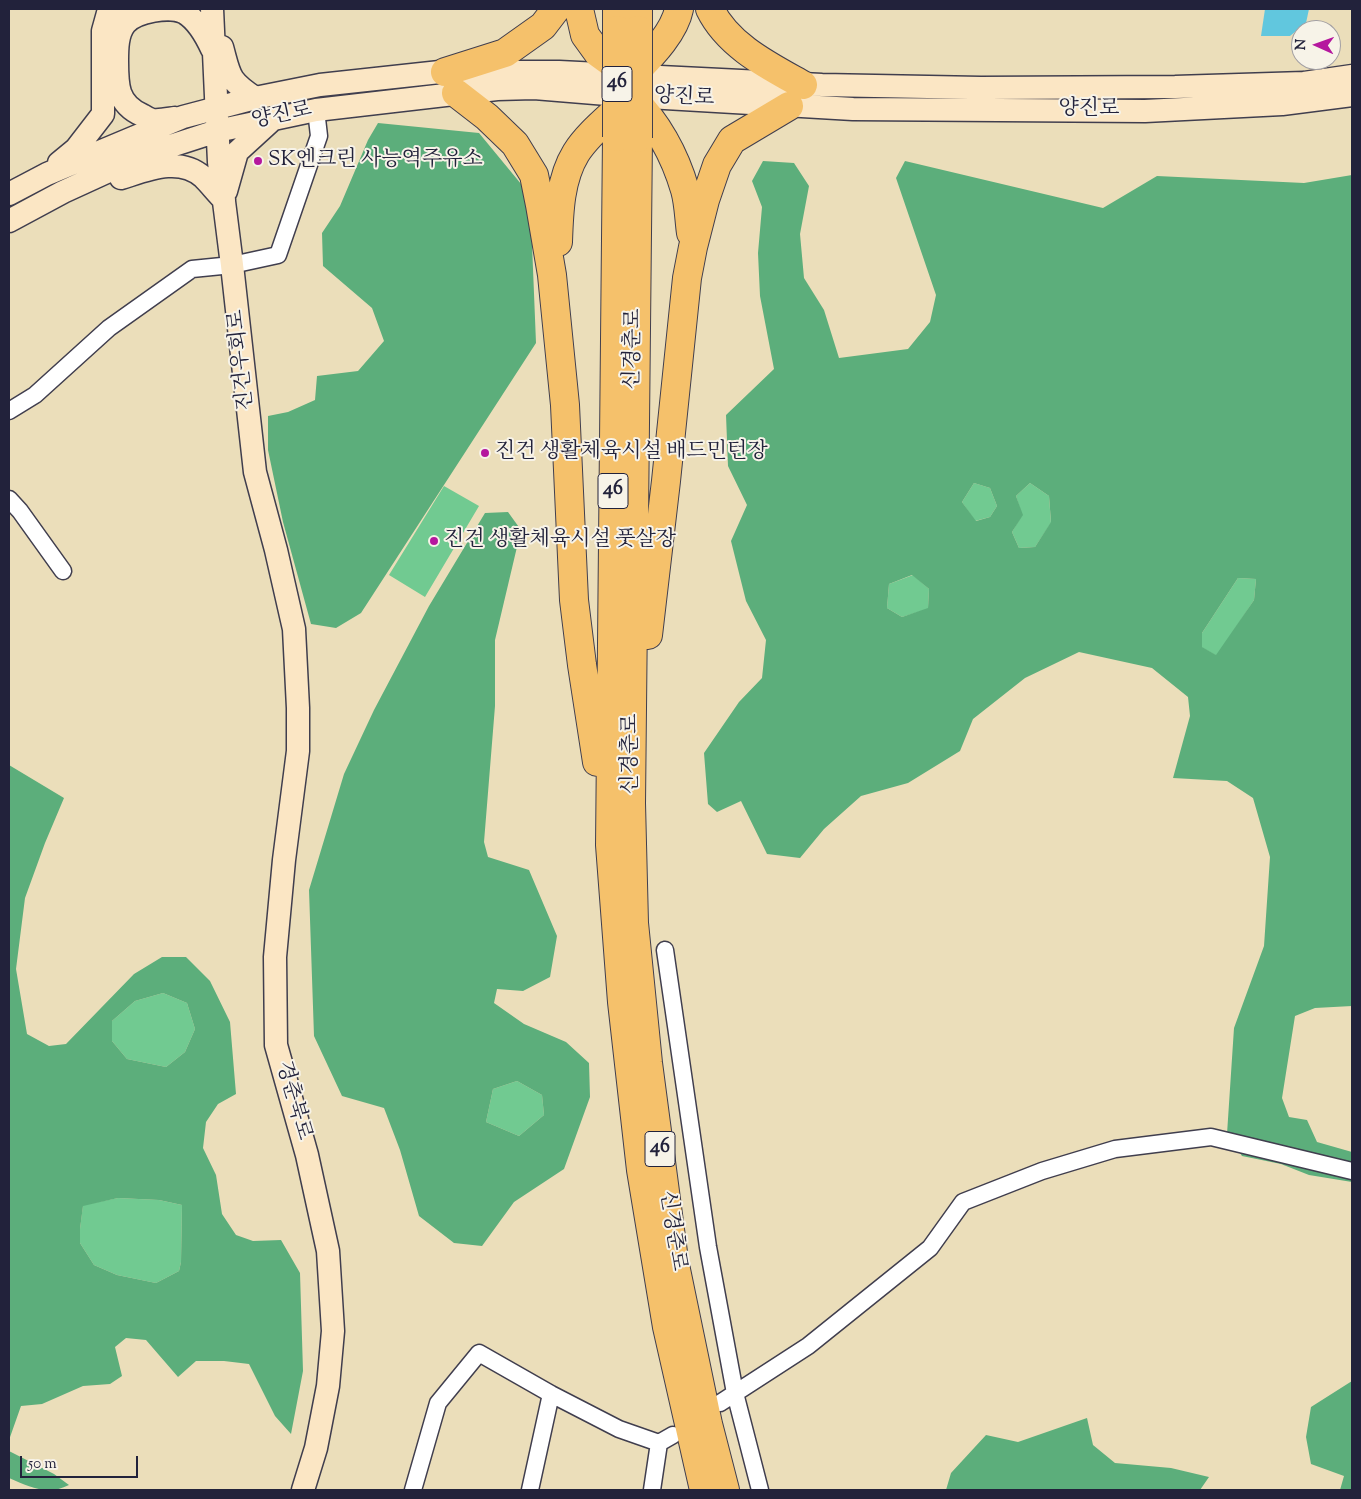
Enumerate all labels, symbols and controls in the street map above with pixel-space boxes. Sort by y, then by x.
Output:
north arrow [1291,20,1341,70]
text: N [1292,39,1312,50]
road number: 46 [602,66,632,102]
street label: 양진로 [653,85,715,113]
street label: 양진로 [1059,97,1119,123]
street label: 양진로 [250,98,314,136]
place label: SK엔크린 사능역주유소 [268,148,483,174]
marker: SK엔크린 사능역주유소 [252,155,264,167]
street label: 진건우회로 [225,308,261,412]
street label: 신경춘로 [622,308,648,390]
place label: 진건 생활체육시설 배드민턴장 [495,440,768,466]
marker: 진건 생활체육시설 배드민턴장 [479,447,491,459]
road number: 46 [598,474,628,508]
place label: 진건 생활체육시설 풋살장 [444,528,676,554]
marker: 진건 생활체육시설 풋살장 [428,535,440,547]
street label: 신경춘로 [619,713,645,795]
street label: 경춘북로 [269,1059,315,1143]
road number: 46 [645,1132,675,1166]
street label: 신경춘로 [652,1189,690,1273]
scale bar [22,1446,140,1478]
text: 50 m [28,1454,57,1475]

